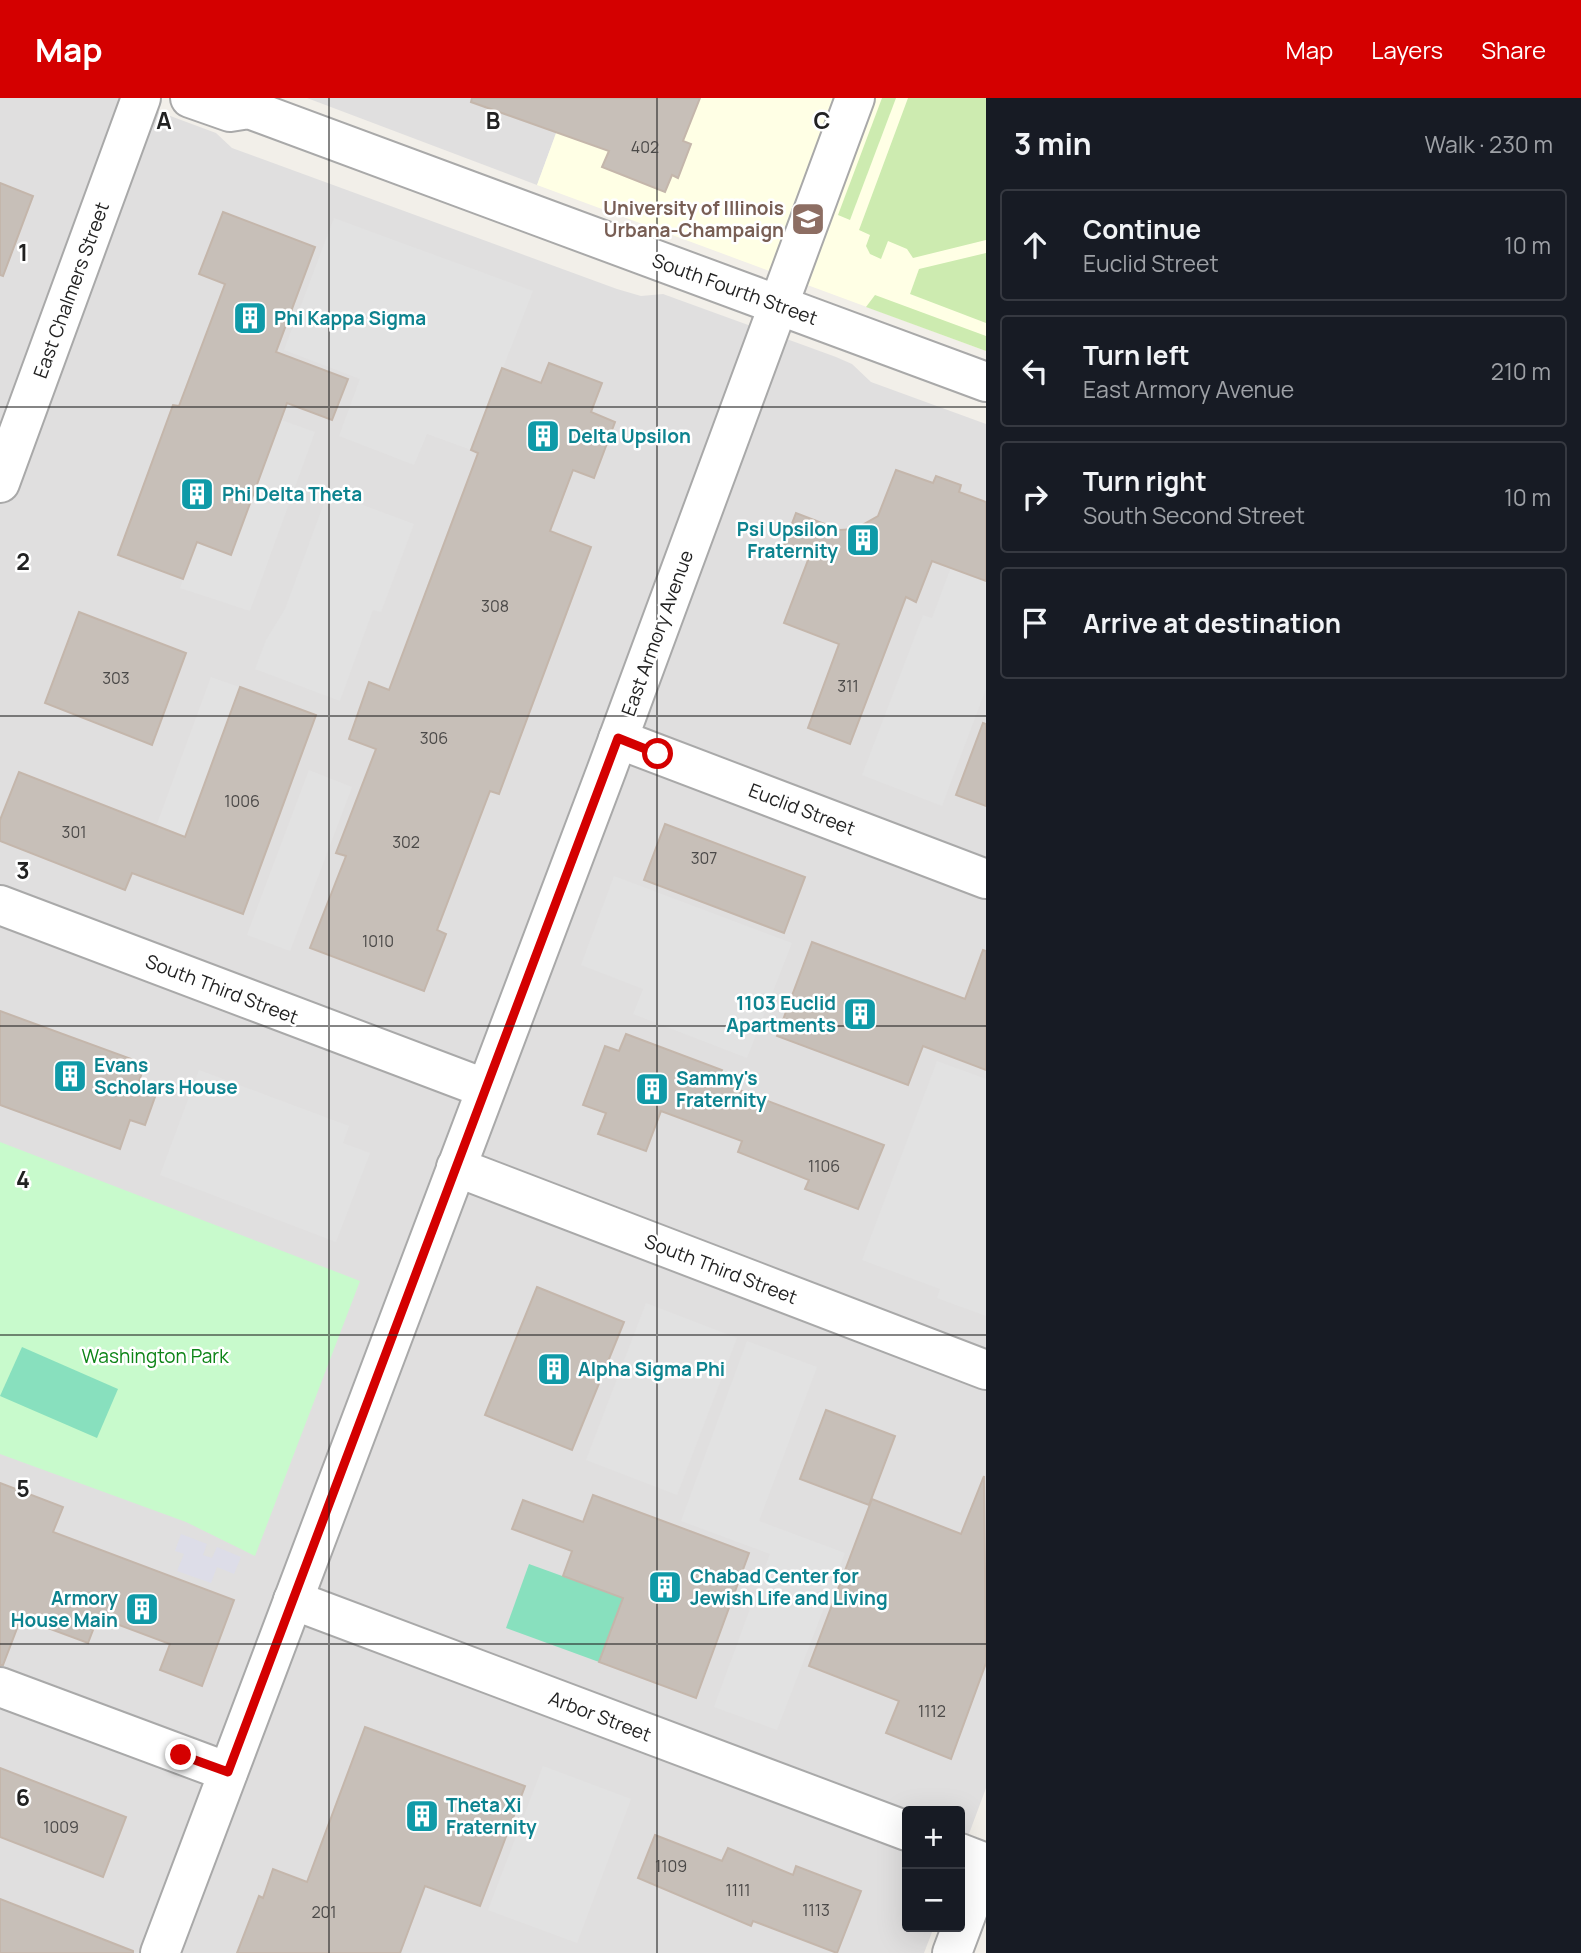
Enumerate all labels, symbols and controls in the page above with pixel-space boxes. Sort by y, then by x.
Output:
text: Map [35,27,103,72]
text: Map [1286,33,1333,66]
text: Layers [1371,33,1443,66]
text: Share [1481,33,1546,66]
text: A [156,104,172,136]
text: B [486,104,500,136]
text: C [814,104,831,136]
text: 3 min [1014,123,1092,164]
text: Walk · 230 m [1425,128,1553,160]
house number: 402 [631,136,659,158]
place label: University of Illinois Urbana-Champaign [603,195,784,243]
street label: East Chalmers Street [27,198,115,382]
school or university icon: University of Illinois Urbana-Champaign [789,200,827,238]
text: Continue [1083,211,1201,247]
icon: ahead [1016,226,1054,264]
text: 10 m [1504,229,1551,261]
text: 1 [18,236,28,268]
street label: South Fourth Street [649,247,821,331]
text: Euclid Street [1083,247,1219,279]
building icon: Phi Kappa Sigma [231,299,269,337]
place label: Phi Kappa Sigma [274,305,426,331]
text: Turn left [1083,337,1190,373]
icon: left [1016,352,1054,390]
text: 210 m [1491,355,1551,387]
text: East Armory Avenue [1083,373,1294,405]
building icon: Delta Upsilon [524,417,562,455]
place label: Delta Upsilon [568,423,691,449]
text: Turn right [1083,463,1207,499]
building icon: Phi Delta Theta [178,475,216,513]
icon: right [1016,478,1054,516]
place label: Phi Delta Theta [222,481,362,507]
text: 10 m [1504,481,1551,513]
text: South Second Street [1083,499,1305,531]
place label: Psi Upsilon Fraternity [737,516,838,564]
building icon: Psi Upsilon Fraternity [844,521,882,559]
text: 2 [16,545,30,577]
street label: East Armory Avenue [615,547,699,719]
house number: 308 [481,595,509,617]
icon: arrive [1016,604,1054,642]
text: Arrive at destination [1083,605,1341,641]
house number: 303 [102,667,130,689]
house number: 311 [837,675,859,697]
house number: 306 [420,727,448,749]
route start [642,738,673,769]
street label: Euclid Street [745,777,859,841]
house number: 1006 [224,790,260,812]
house number: 301 [62,821,86,843]
house number: 302 [392,831,420,853]
house number: 307 [691,847,717,869]
text: 3 [16,854,30,886]
house number: 1010 [362,930,394,952]
street label: South Third Street [142,948,302,1030]
place label: 1103 Euclid Apartments [726,990,836,1038]
building icon: 1103 Euclid Apartments [841,995,879,1033]
place label: Evans Scholars House [94,1052,238,1100]
building icon: Evans Scholars House [51,1057,89,1095]
place label: Sammy's Fraternity [676,1065,767,1113]
building icon: Sammy's Fraternity [633,1070,671,1108]
house number: 1106 [808,1155,840,1177]
text: 4 [16,1163,30,1195]
street label: South Third Street [641,1228,801,1310]
park label: Washington Park [81,1343,229,1369]
building icon: Alpha Sigma Phi [535,1350,573,1388]
place label: Alpha Sigma Phi [578,1356,725,1382]
text: 5 [16,1472,30,1504]
place label: Chabad Center for Jewish Life and Living [690,1563,888,1611]
building icon: Chabad Center for Jewish Life and Living [646,1568,684,1606]
place label: Armory House Main [11,1585,118,1633]
building icon: Armory House Main [123,1590,161,1628]
street label: Arbor Street [545,1685,655,1747]
house number: 1112 [918,1700,946,1722]
route end [165,1739,196,1770]
text: 6 [16,1781,30,1813]
place label: Theta Xi Fraternity [446,1792,537,1840]
building icon: Theta Xi Fraternity [403,1797,441,1835]
map controls [902,1806,965,1932]
button: + [902,1806,965,1869]
house number: 1009 [43,1816,79,1838]
house number: 1109 [655,1855,687,1877]
button: − [902,1869,965,1932]
house number: 1111 [726,1879,750,1901]
house number: 1113 [802,1899,830,1921]
house number: 201 [311,1901,337,1923]

